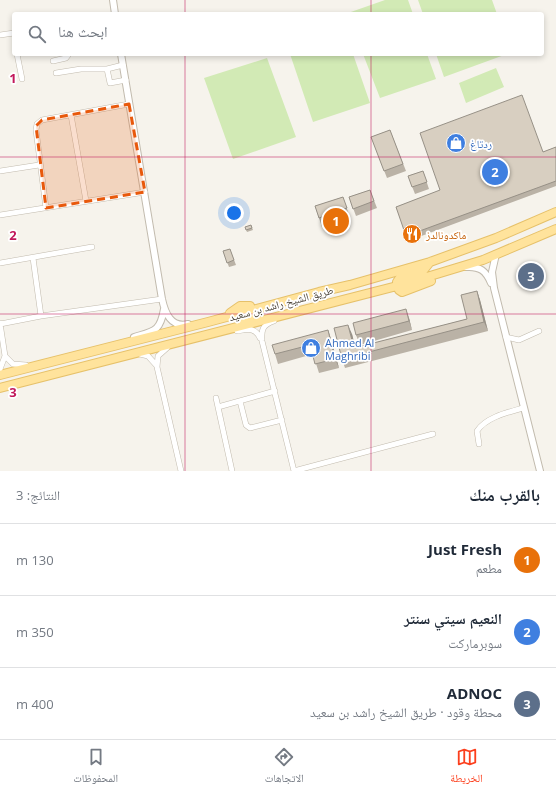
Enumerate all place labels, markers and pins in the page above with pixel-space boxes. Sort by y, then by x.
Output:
shop icon: ردتاغ [445,132,467,154]
place label: ردتاغ [470,136,492,151]
pin: 2 [482,157,508,187]
pin: 1 [323,206,349,236]
restaurant icon: ماكدونالدز [401,223,423,245]
place label: ماكدونالدز [425,227,466,242]
pin: 3 [518,261,544,291]
place label: Ahmed Al Maghribi [325,335,374,363]
shop icon: Ahmed Al Maghribi [300,337,322,359]

